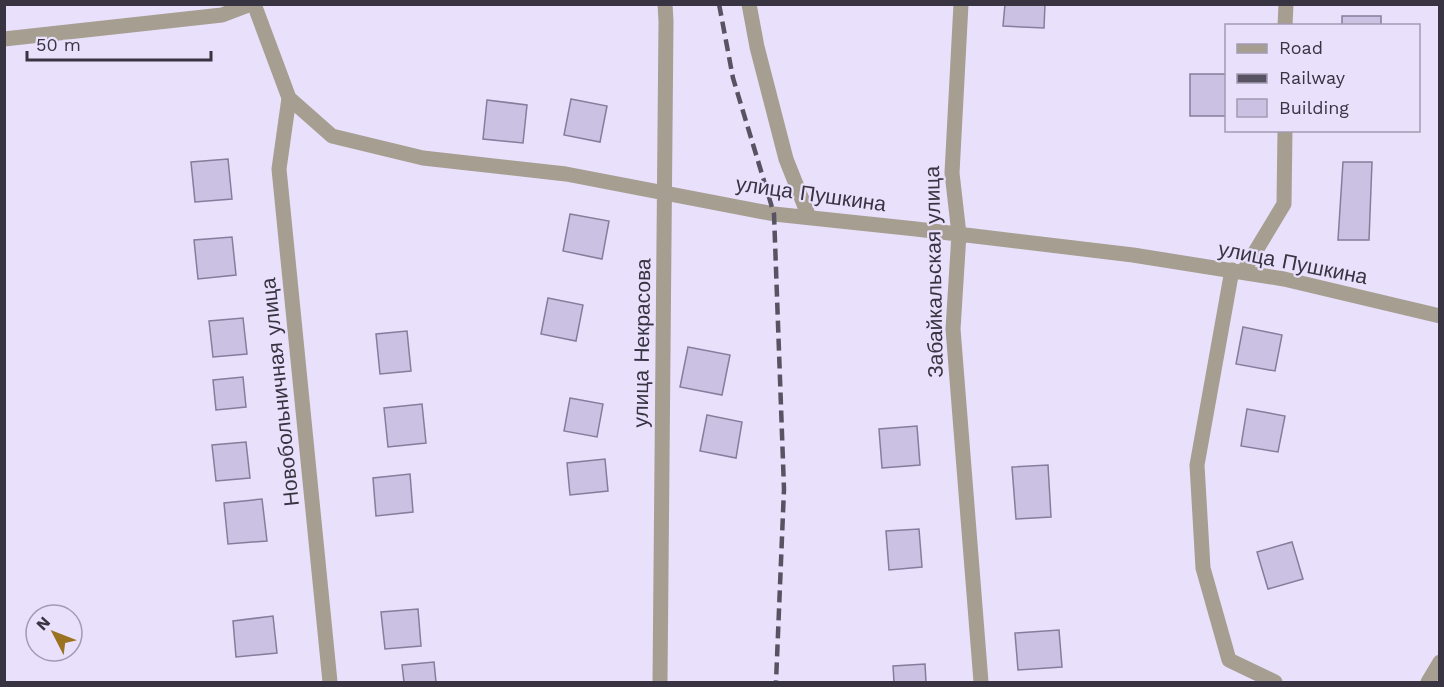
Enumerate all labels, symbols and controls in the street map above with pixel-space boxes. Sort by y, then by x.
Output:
scale bar [27,24,212,62]
legend [1225,24,1420,132]
text: 50 m [36,34,81,55]
text: Road [1279,37,1323,58]
text: Railway [1279,67,1346,88]
text: Building [1279,97,1349,118]
street label: Забайкальская улица [919,166,948,378]
street label: улица Пушкина [734,171,888,216]
street label: улица Пушкина [1216,236,1370,289]
street label: улица Некрасова [628,258,655,428]
street label: Новобольничная улица [255,276,304,508]
north arrow [24,603,84,663]
text: N [32,613,54,634]

